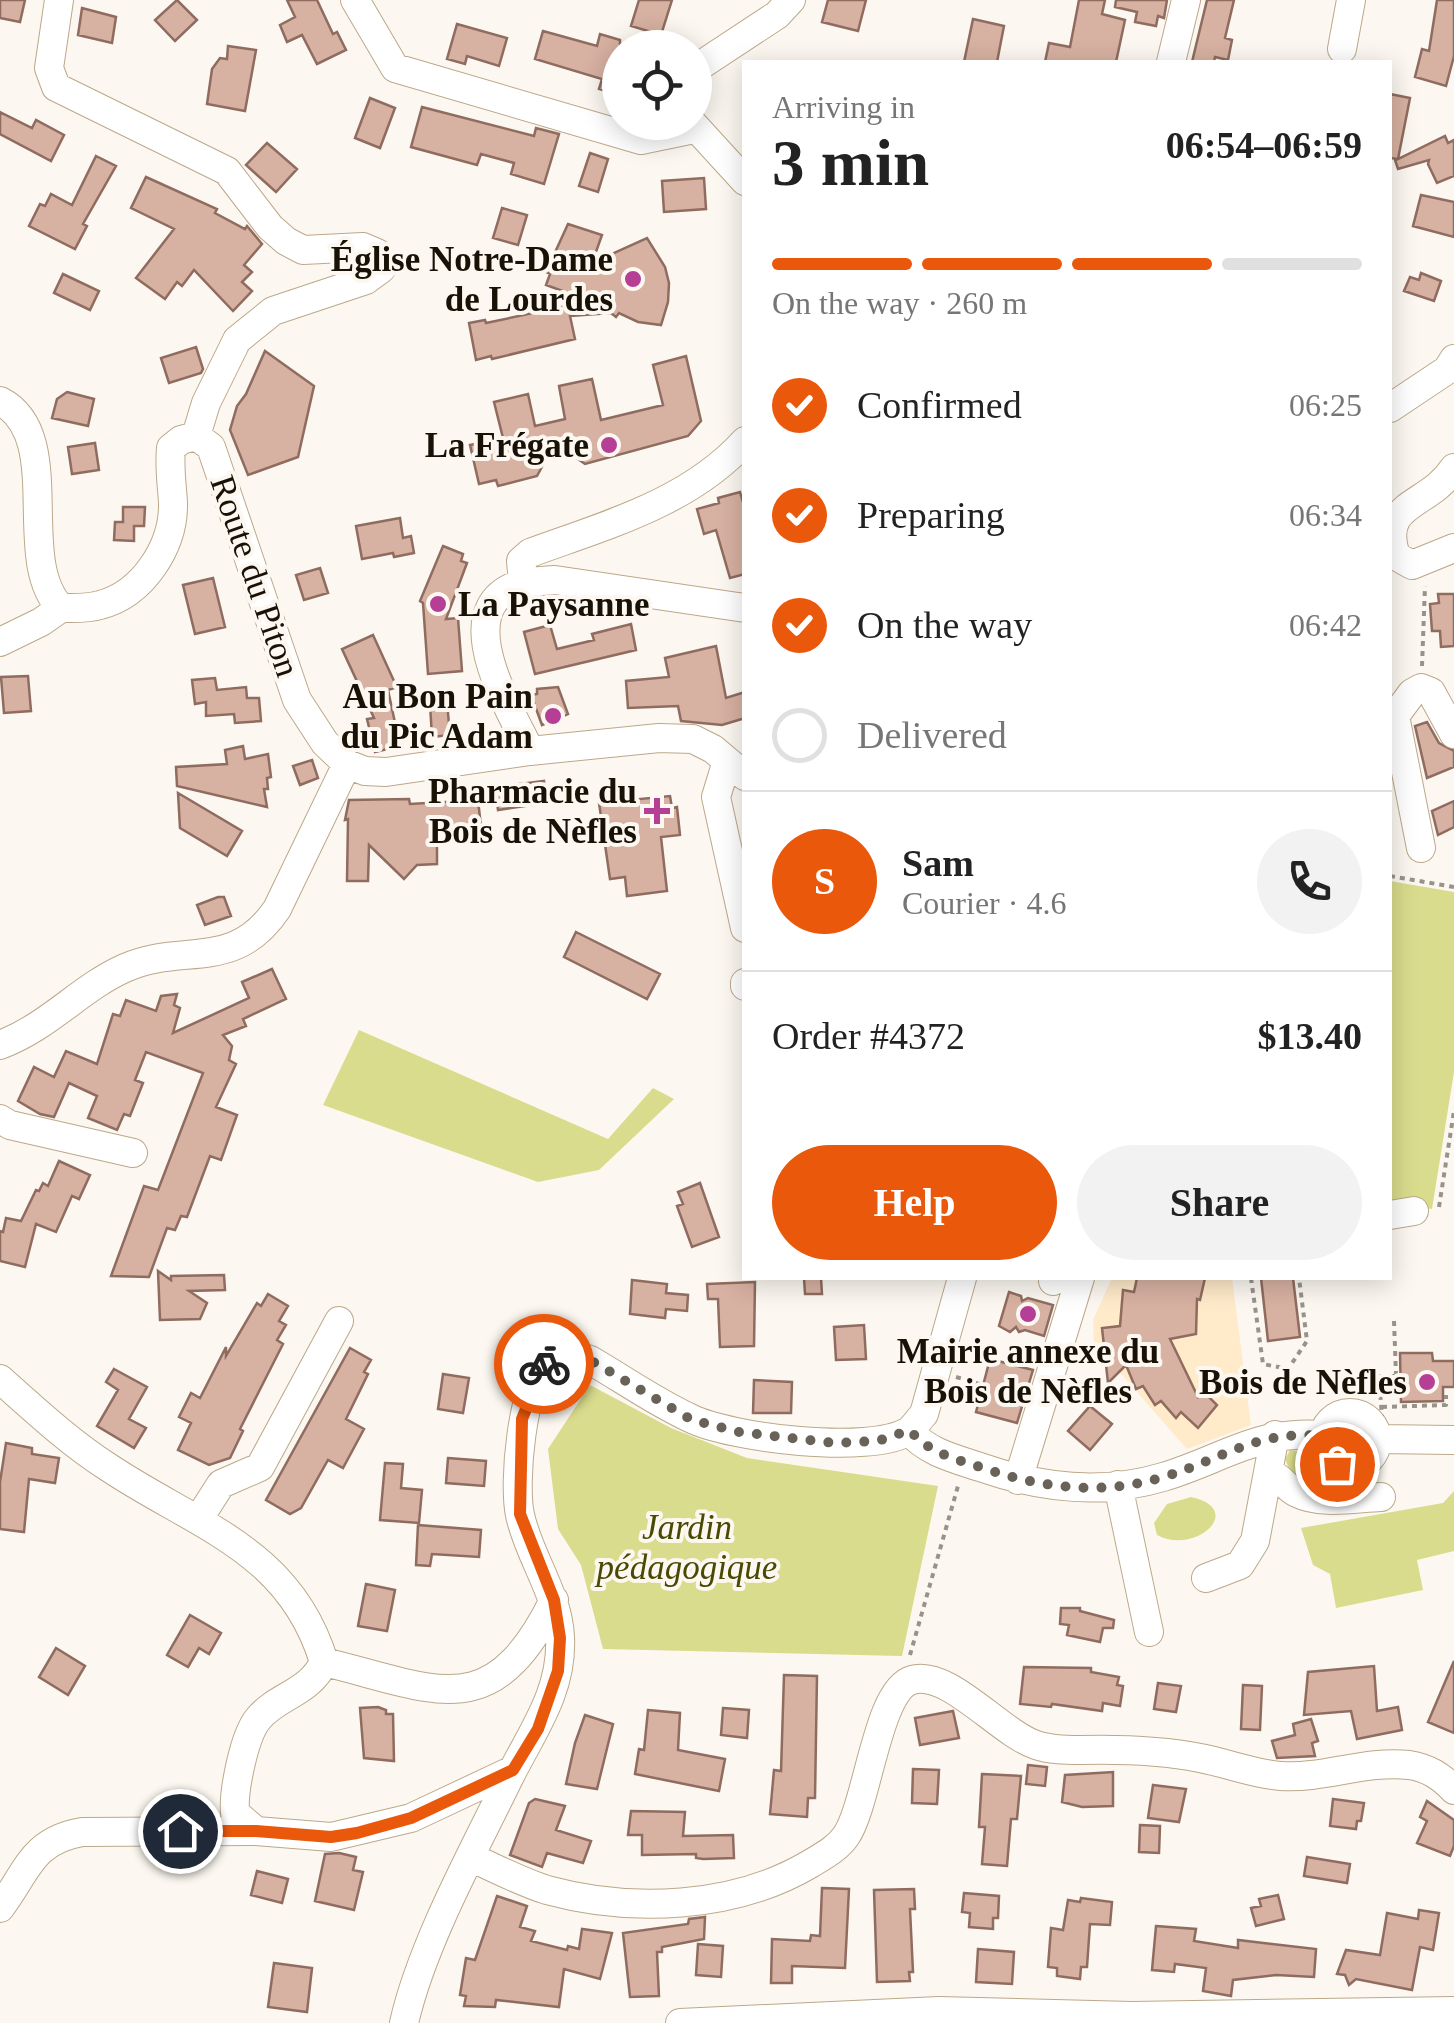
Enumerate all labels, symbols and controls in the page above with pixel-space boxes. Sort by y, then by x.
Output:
map controls [602,30,712,140]
button: locate [602,30,712,140]
text: Arriving in [772,89,915,125]
text: 06:54–06:59 [1166,124,1362,166]
text: 3 min [772,127,929,199]
place label: Église Notre-Dame de Lourdes [331,240,613,319]
marker: Église Notre-Dame de Lourdes [622,268,644,290]
text: On the way · 260 m [772,285,1027,321]
icon: check [772,378,827,433]
text: Confirmed [857,384,1022,426]
text: 06:25 [1289,387,1362,423]
place label: La Frégate [425,426,589,465]
marker: La Frégate [598,434,620,456]
street label: Route du Piton [202,470,308,682]
icon: check [772,488,827,543]
text: Preparing [857,494,1005,536]
text: 06:34 [1289,497,1362,533]
place label: La Paysanne [458,585,650,624]
marker: La Paysanne [427,593,449,615]
icon: check [772,598,827,653]
text: On the way [857,604,1032,646]
text: 06:42 [1289,607,1362,643]
place label: Au Bon Pain du Pic Adam [340,677,533,756]
marker: Au Bon Pain du Pic Adam [542,705,564,727]
text: Delivered [857,714,1007,756]
place label: Pharmacie du Bois de Nèfles [428,772,637,851]
marker: Pharmacie du Bois de Nèfles [646,800,668,822]
button: phone [1257,829,1362,934]
text: Sam [902,842,974,884]
text: S [814,860,835,902]
text: Courier · 4.6 [902,885,1066,921]
text: Order #4372 [772,1015,965,1057]
text: $13.40 [1258,1015,1362,1057]
button: Help [772,1145,1057,1260]
button: Share [1077,1145,1362,1260]
marker: Mairie annexe du Bois de Nèfles [1017,1303,1039,1325]
courier [494,1314,594,1414]
place label: Mairie annexe du Bois de Nèfles [897,1332,1159,1411]
icon: bike [517,1337,572,1392]
place label: Bois de Nèfles [1199,1363,1407,1402]
marker: Bois de Nèfles [1416,1371,1438,1393]
pin [1295,1422,1380,1507]
icon: bag [1310,1437,1365,1492]
park label: Jardin pédagogique [594,1508,777,1587]
pin [138,1789,223,1874]
icon: home [153,1804,208,1859]

